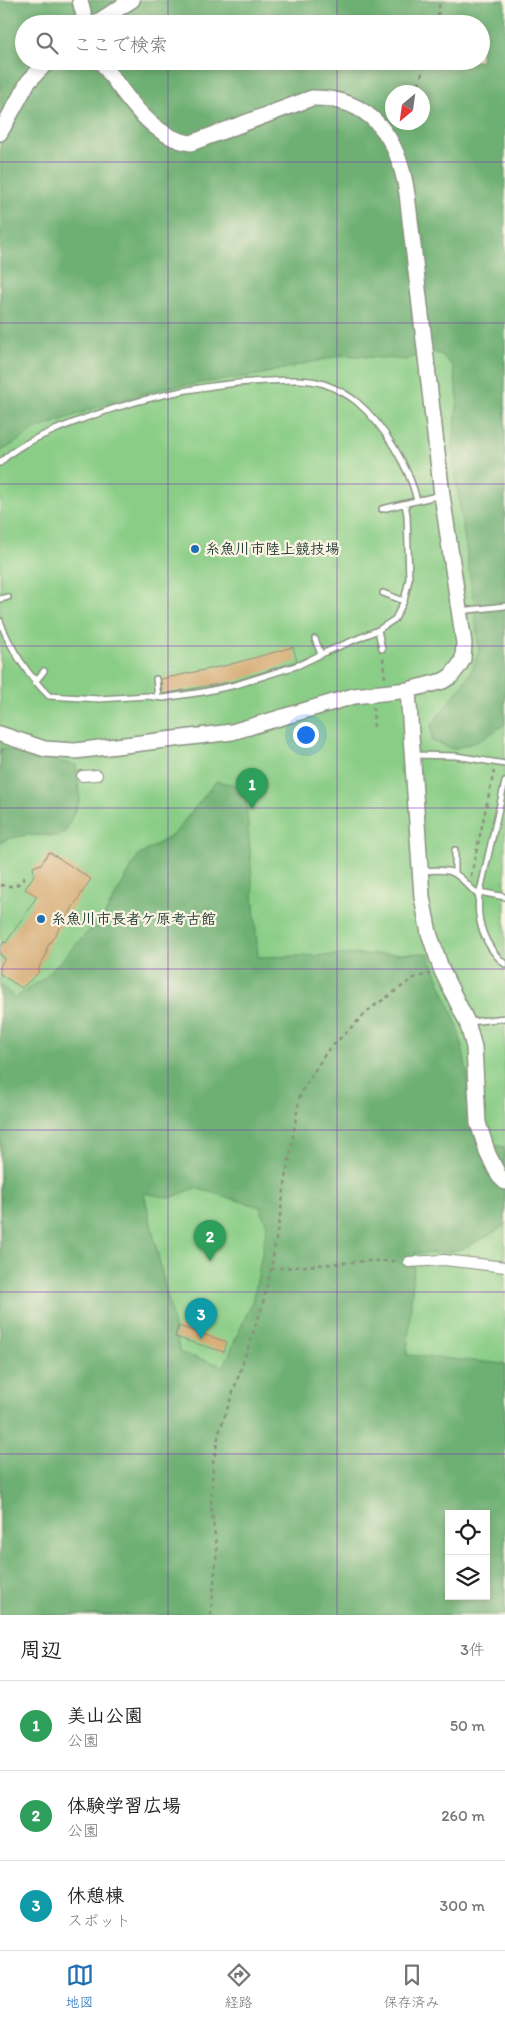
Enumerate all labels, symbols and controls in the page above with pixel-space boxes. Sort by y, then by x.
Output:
search box [15,15,490,70]
icon: search [33,29,61,57]
text: ここで検索 [73,33,168,56]
north arrow [385,85,430,130]
place label: 糸魚川市陸上競技場 [205,540,340,558]
marker: 糸魚川市陸上競技場 [189,543,201,555]
your location [293,722,319,748]
pin: 1 [236,768,268,809]
place label: 糸魚川市長者ケ原考古館 [51,910,216,928]
marker: 糸魚川市長者ケ原考古館 [35,913,47,925]
pin: 2 [194,1220,226,1261]
pin: 3 [185,1298,217,1339]
map controls [445,1510,490,1600]
button: locate [445,1510,490,1555]
button: layers [445,1555,490,1600]
text: 周辺 [20,1637,62,1662]
text: 3件 [460,1640,485,1659]
text: 美山公園 [67,1704,143,1727]
text: 1 [32,1716,40,1735]
text: 50 m [450,1716,485,1735]
text: 公園 [67,1731,99,1750]
text: 体験学習広場 [67,1794,181,1817]
text: 2 [32,1806,40,1825]
text: 260 m [441,1806,485,1825]
text: 公園 [67,1821,99,1840]
text: 休憩棟 [67,1884,124,1907]
text: 3 [32,1896,40,1915]
text: 300 m [440,1896,485,1915]
text: スポット [67,1911,131,1930]
tab: 地図 [66,1961,94,2011]
tab: 経路 [225,1961,253,2011]
tab: 保存済み [384,1961,440,2011]

